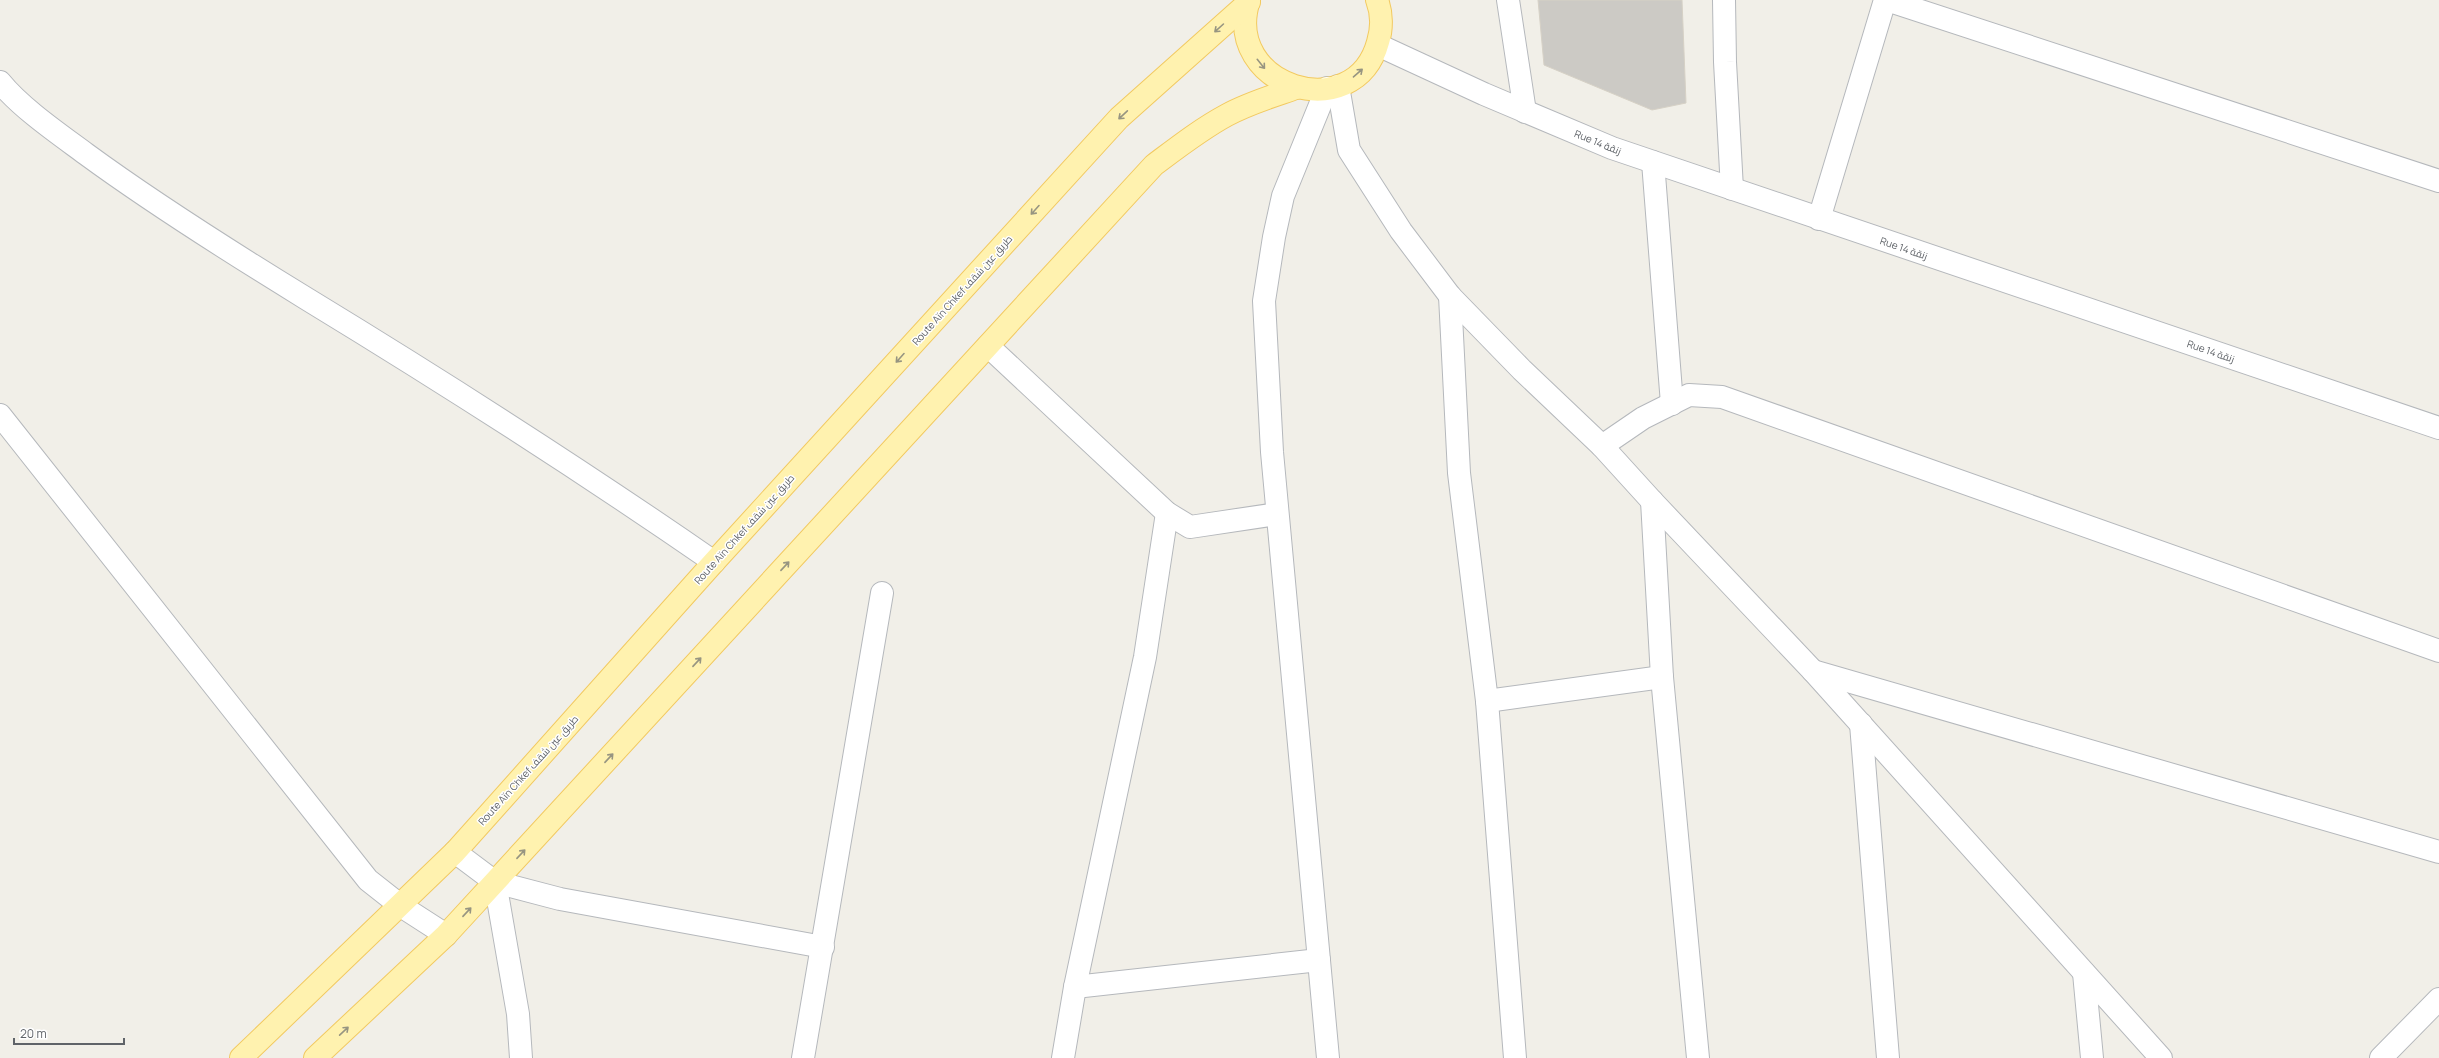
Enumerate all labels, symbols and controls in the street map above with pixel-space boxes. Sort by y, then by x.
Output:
one-way arrow [1214,23,1225,32]
one-way arrow [1257,59,1266,70]
one-way arrow [1353,69,1363,78]
one-way arrow [1118,110,1128,120]
street label: Rue 14 زنقة [1572,126,1624,158]
one-way arrow [1031,205,1040,215]
street label: Route Aïn Chkef طريق عين شقف [909,232,1015,348]
street label: Rue 14 زنقة [1878,233,1930,263]
street label: Rue 14 زنقة [2185,336,2237,366]
one-way arrow [895,353,905,363]
street label: Route Aïn Chkef طريق عين شقف [691,471,797,587]
one-way arrow [781,561,790,572]
one-way arrow [693,657,702,667]
street label: Route Aïn Chkef طريق عين شقف [475,712,581,828]
one-way arrow [605,753,614,763]
one-way arrow [516,849,525,859]
one-way arrow [463,907,472,917]
scale bar [14,1020,124,1046]
text: 20 m [20,1025,47,1042]
one-way arrow [339,1027,349,1036]

